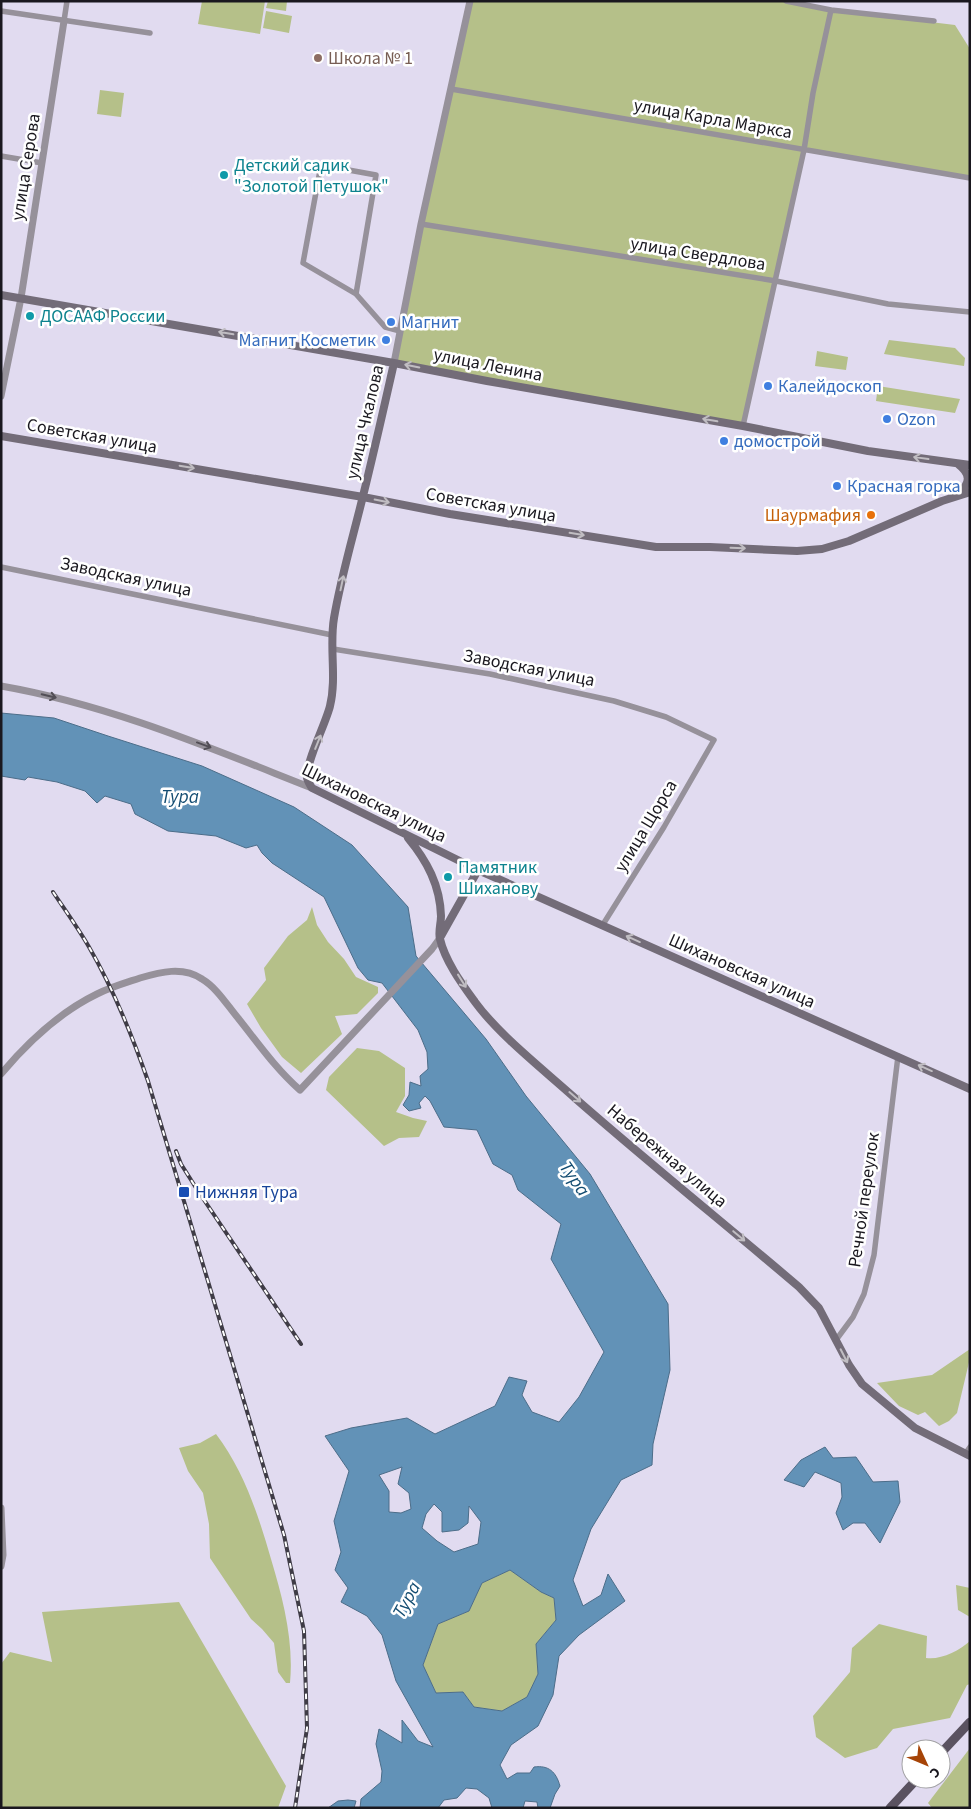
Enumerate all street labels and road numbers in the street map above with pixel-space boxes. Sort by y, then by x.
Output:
street label: улица Карла Маркса [632,93,794,145]
street label: улица Серова [5,112,47,222]
street label: улица Свердлова [629,231,767,277]
street label: улица Ленина [431,342,545,388]
street label: улица Чкалова [340,362,390,482]
street label: Советская улица [25,412,159,460]
street label: Советская улица [424,481,558,529]
street label: Заводская улица [58,551,194,603]
street label: Заводская улица [461,643,597,693]
street label: Шихановская улица [298,757,450,849]
street label: улица Щорса [609,775,683,877]
street label: Шихановская улица [665,927,819,1015]
street label: Набережная улица [602,1098,732,1214]
street label: Речной переулок [842,1131,886,1269]

